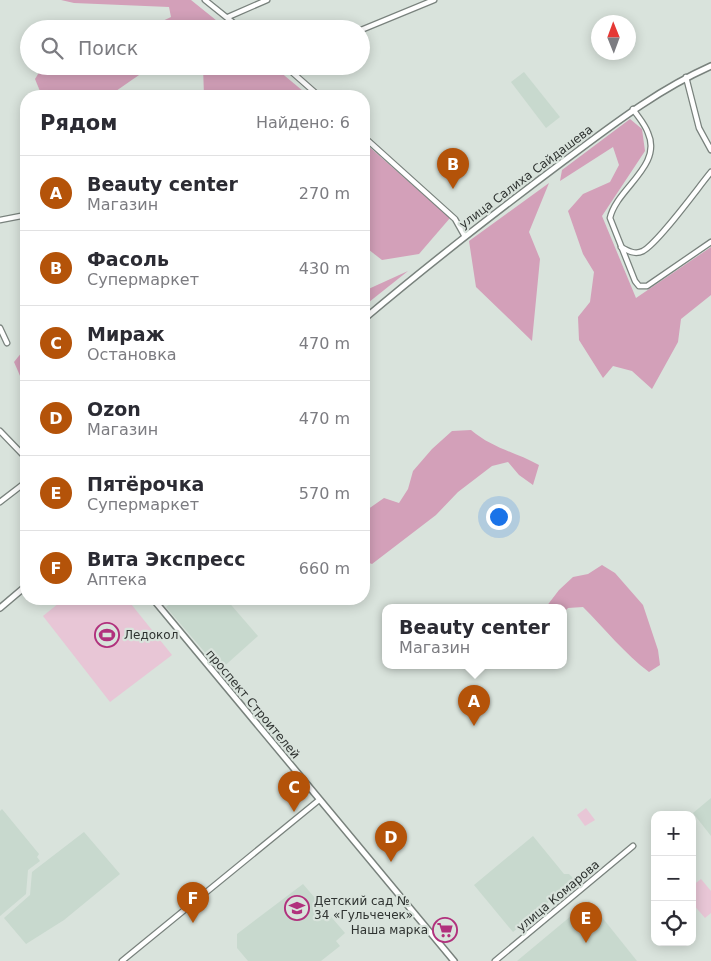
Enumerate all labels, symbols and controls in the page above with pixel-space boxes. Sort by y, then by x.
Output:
north arrow [591,15,636,60]
search box [20,20,370,75]
icon: search [38,34,66,62]
text: Поиск [78,37,138,59]
text: Рядом [40,111,117,135]
text: Найдено: 6 [256,113,350,132]
street label: улица Салиха Сайдашева [457,122,595,232]
pin: B [437,148,469,189]
text: Beauty center [87,173,238,195]
text: A [50,184,62,203]
text: 270 m [299,184,350,203]
text: Магазин [87,195,158,214]
text: Фасоль [87,248,169,270]
text: B [50,259,62,278]
text: 430 m [299,259,350,278]
text: Супермаркет [87,270,199,289]
text: Мираж [87,323,165,345]
text: C [50,334,62,353]
text: 470 m [299,334,350,353]
text: Остановка [87,345,177,364]
text: Ozon [87,398,141,420]
text: D [49,409,63,428]
text: 470 m [299,409,350,428]
text: Магазин [87,420,158,439]
text: Пятёрочка [87,473,204,495]
text: E [51,484,61,503]
text: 570 m [299,484,350,503]
text: Супермаркет [87,495,199,514]
your location [486,504,512,530]
text: Вита Экспресс [87,548,246,570]
text: F [51,559,61,578]
text: 660 m [299,559,350,578]
text: Аптека [87,570,147,589]
popup [382,604,567,669]
text: Beauty center [399,616,550,638]
sports icon: Ледокол [94,622,120,648]
place label: Ледокол [124,628,178,642]
text: Магазин [399,638,470,657]
street label: проспект Строителей [203,647,303,761]
pin: A [458,685,490,726]
pin: C [278,771,310,812]
map controls [651,811,696,946]
button: + [651,811,696,856]
pin: D [375,821,407,862]
button: − [651,856,696,901]
street label: улица Комарова [514,857,602,935]
pin: F [177,882,209,923]
place label: Детский сад № 34 «Гульчечек» [314,894,413,922]
school or university icon: Детский сад № 34 «Гульчечек» [284,895,310,921]
button: locate [651,901,696,946]
pin: E [570,902,602,943]
supermarket icon: Наша марка [432,917,458,943]
place label: Наша марка [351,923,428,937]

